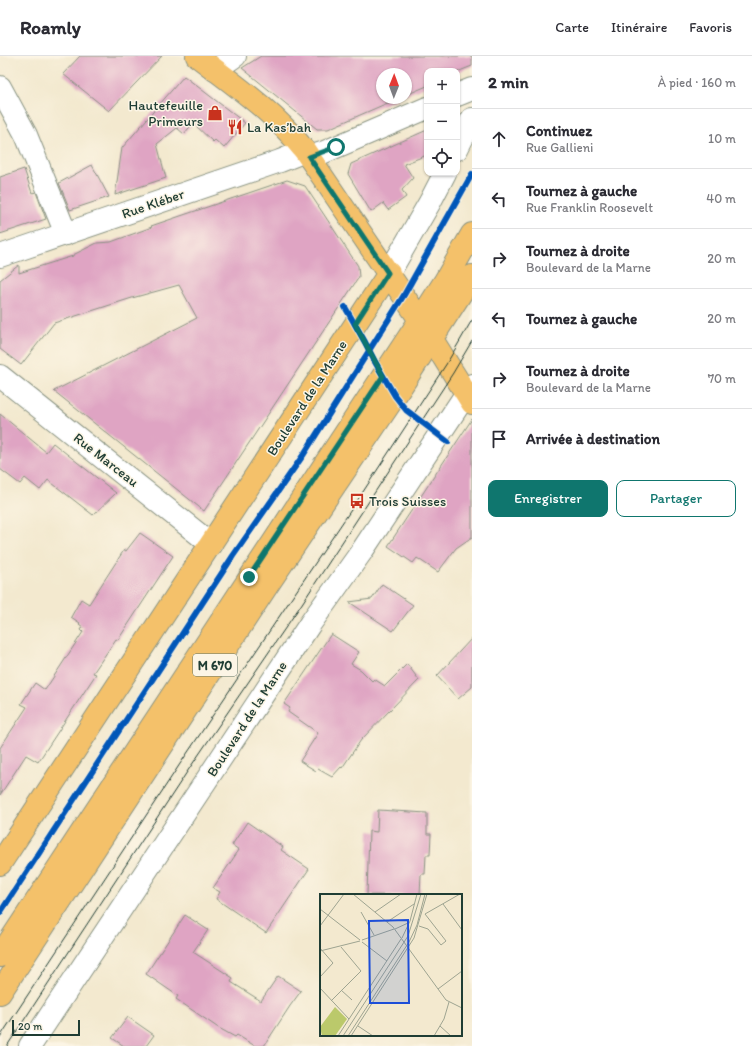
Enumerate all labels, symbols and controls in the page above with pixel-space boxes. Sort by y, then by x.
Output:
text: Roamly [20,16,81,39]
text: Carte [555,19,589,36]
text: Itinéraire [611,19,667,36]
text: Favoris [689,19,732,36]
north arrow [376,68,412,104]
map controls [424,68,460,176]
button: + [424,68,460,104]
text: 2 min [488,72,528,92]
text: À pied · 160 m [658,75,736,90]
place label: Hautefeuille Primeurs [129,97,203,130]
shop icon: Hautefeuille Primeurs [206,104,224,122]
button: − [424,104,460,140]
restaurant icon: La Kas’bah [226,118,244,136]
place label: La Kas’bah [247,119,312,136]
text: Continuez [526,122,592,140]
icon: ahead [488,128,510,150]
text: 10 m [708,131,736,146]
route start [327,138,345,156]
button: locate [424,140,460,176]
text: Rue Gallieni [526,140,593,155]
text: Tournez à gauche [526,182,637,200]
street label: Rue Kléber [120,185,187,223]
icon: left [488,188,510,210]
text: 40 m [706,191,736,206]
text: Rue Franklin Roosevelt [526,200,653,215]
text: Tournez à droite [526,242,630,260]
icon: right [488,248,510,270]
text: 20 m [707,251,736,266]
text: Boulevard de la Marne [526,260,651,275]
icon: left [488,308,510,330]
text: Tournez à gauche [526,310,637,328]
text: 20 m [707,311,736,326]
street label: Boulevard de la Marne [263,337,351,459]
text: Tournez à droite [526,362,630,380]
icon: right [488,368,510,390]
text: 70 m [708,371,736,386]
text: Boulevard de la Marne [526,380,651,395]
icon: arrive [488,428,510,450]
street label: Rue Marceau [70,429,142,491]
text: Arrivée à destination [526,430,660,448]
button: Enregistrer [488,480,608,517]
button: Partager [616,480,736,517]
bus stop icon: Trois Suisses [348,492,366,510]
place label: Trois Suisses [369,493,446,510]
route end [240,568,258,586]
road number: M 670 [193,654,237,676]
street label: Boulevard de la Marne [203,658,291,780]
inset map [320,894,462,1036]
scale bar [12,1018,80,1037]
text: 20 m [18,1020,42,1033]

